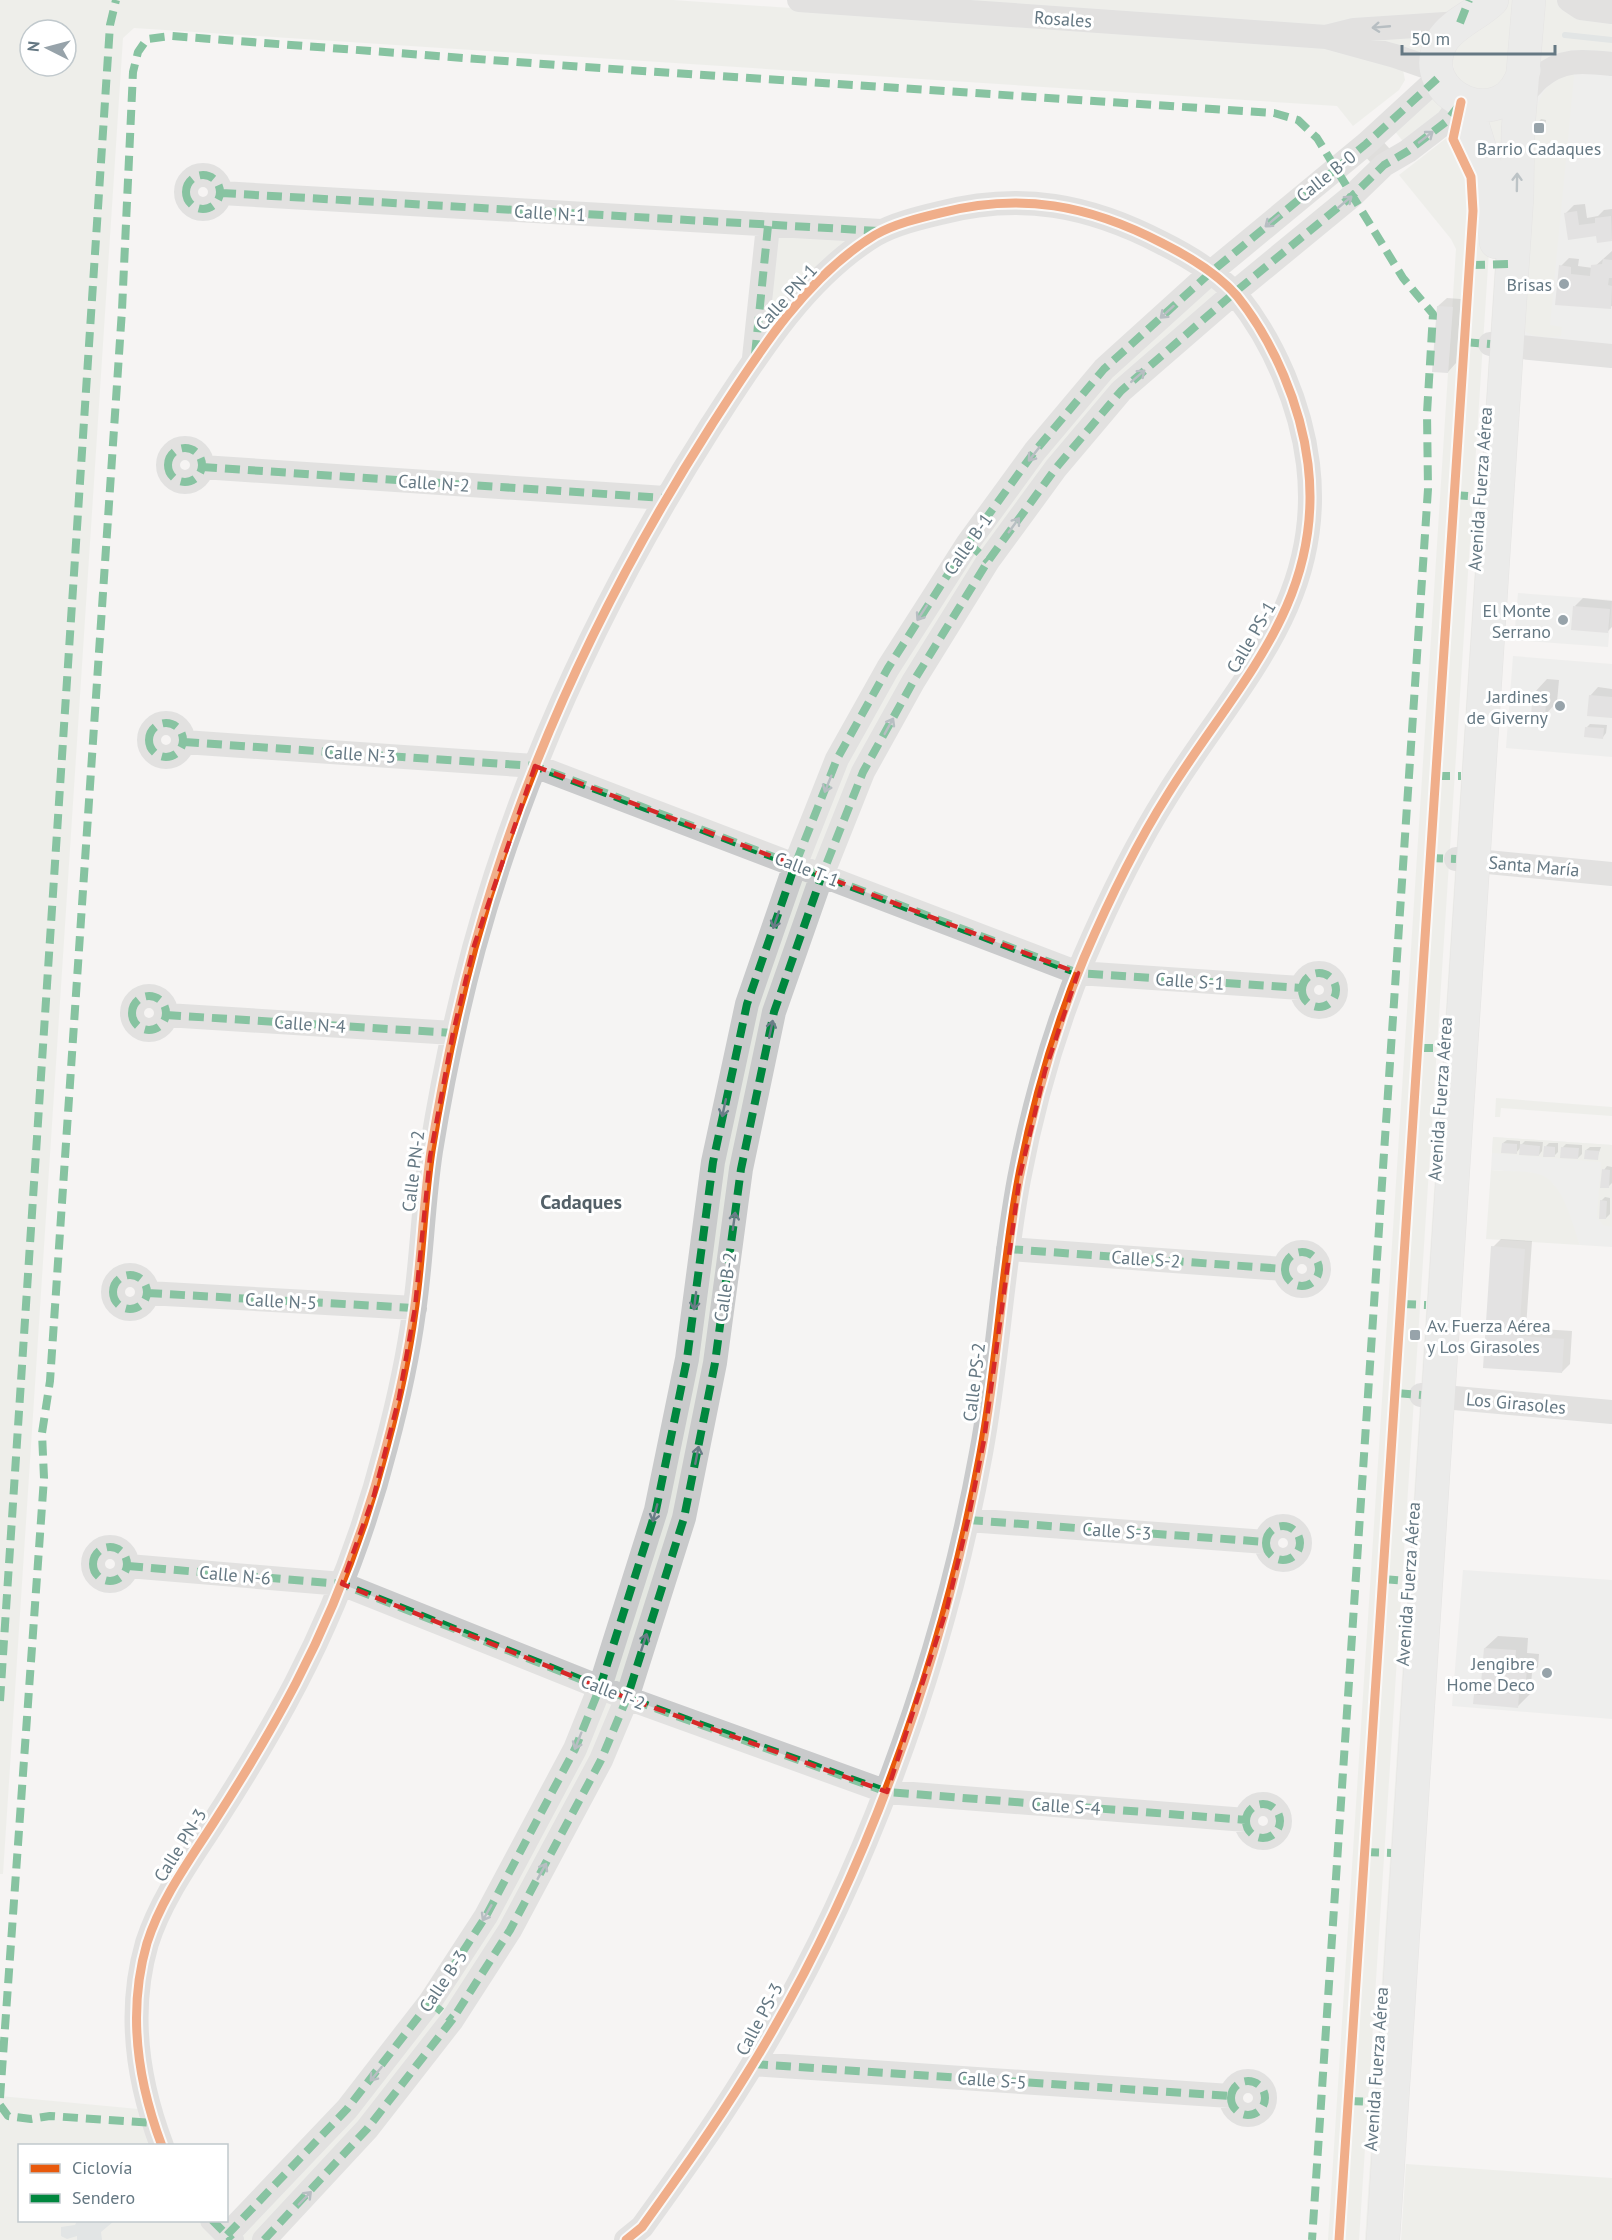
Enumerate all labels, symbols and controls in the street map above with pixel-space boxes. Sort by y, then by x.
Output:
street label: Rosales [1033,6,1093,32]
north arrow [18,18,78,78]
scale bar [1402,18,1555,56]
one-way arrow [1371,22,1391,33]
text: 50 m [1411,27,1450,50]
text: N [23,40,44,53]
marker: Barrio Cadaques [1532,121,1546,135]
one-way arrow [1418,131,1434,144]
place label: Barrio Cadaques [1477,137,1601,160]
street label: Calle B-0 [1291,145,1361,207]
one-way arrow [1511,173,1523,193]
one-way arrow [1336,196,1352,209]
street label: Calle N-1 [514,200,586,226]
one-way arrow [1265,214,1280,228]
street label: Calle PN-1 [750,259,822,335]
place label: Brisas [1506,273,1552,296]
marker: Brisas [1557,277,1571,291]
one-way arrow [1160,305,1175,319]
one-way arrow [1130,369,1145,383]
street label: Avenida Fuerza Aérea [1463,406,1497,572]
one-way arrow [1027,445,1040,461]
street label: Calle N-2 [397,469,471,497]
street label: Calle B-1 [938,509,998,579]
one-way arrow [1008,518,1020,534]
street label: Calle PS-1 [1221,597,1281,677]
place label: El Monte Serrano [1483,599,1551,643]
one-way arrow [916,605,929,622]
marker: El Monte Serrano [1556,613,1570,627]
place label: Jardines de Giverny [1467,685,1549,729]
marker: Jardines de Giverny [1553,699,1567,713]
one-way arrow [883,718,895,735]
street label: Calle N-3 [323,740,397,768]
one-way arrow [822,774,833,792]
street label: Calle T-1 [771,846,843,892]
street label: Santa María [1488,851,1580,881]
one-way arrow [769,910,780,929]
street label: Calle S-1 [1155,967,1225,995]
street label: Calle N-4 [273,1010,347,1038]
street label: Avenida Fuerza Aérea [1423,1016,1457,1182]
one-way arrow [765,1020,777,1039]
one-way arrow [718,1098,730,1117]
street label: Calle PN-2 [397,1129,429,1213]
district label: Cadaques [540,1189,622,1215]
one-way arrow [729,1211,740,1231]
street label: Calle S-2 [1111,1245,1181,1273]
street label: Calle B-2 [709,1251,741,1323]
street label: Calle N-5 [245,1288,317,1314]
one-way arrow [689,1290,700,1310]
place label: Av. Fuerza Aérea y Los Girasoles [1427,1314,1551,1358]
marker: Av. Fuerza Aérea y Los Girasoles [1408,1328,1422,1342]
street label: Calle PS-2 [958,1341,990,1423]
street label: Los Girasoles [1465,1387,1567,1419]
one-way arrow [692,1445,703,1465]
street label: Avenida Fuerza Aérea [1391,1501,1425,1667]
one-way arrow [649,1503,660,1522]
street label: Calle S-3 [1082,1517,1152,1545]
street label: Calle N-6 [198,1560,272,1590]
one-way arrow [640,1633,651,1652]
place label: Jengibre Home Deco [1447,1652,1535,1696]
marker: Jengibre Home Deco [1540,1666,1554,1680]
street label: Calle T-2 [577,1669,649,1715]
one-way arrow [572,1731,583,1750]
street label: Calle S-4 [1031,1792,1102,1820]
street label: Calle PN-3 [149,1804,211,1886]
one-way arrow [536,1863,548,1880]
one-way arrow [481,1904,493,1921]
street label: Calle B-3 [414,1945,472,2017]
street label: Calle PS-3 [730,1979,788,2059]
street label: Avenida Fuerza Aérea [1359,1986,1393,2152]
one-way arrow [370,2065,383,2081]
street label: Calle S-5 [957,2066,1027,2094]
legend [18,2144,228,2222]
text: Ciclovía [72,2156,132,2179]
text: Sendero [72,2186,135,2209]
one-way arrow [298,2190,312,2205]

